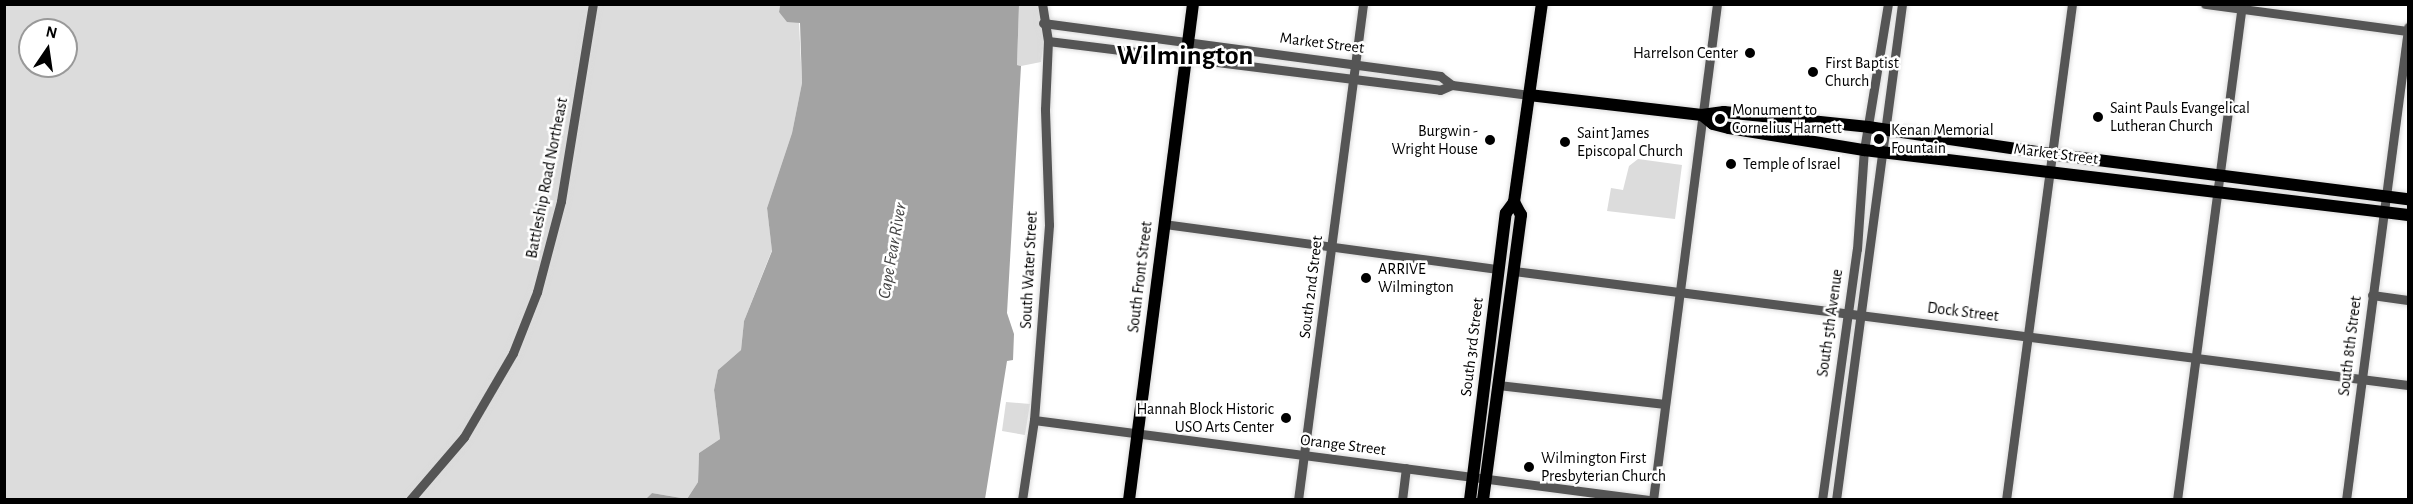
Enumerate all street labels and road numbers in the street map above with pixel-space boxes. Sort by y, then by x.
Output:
street label: Market Street [1279,28,1365,58]
street label: Battleship Road Northeast [522,96,572,260]
street label: Market Street [2013,139,2099,169]
street label: South Water Street [1016,211,1042,329]
street label: South Front Street [1124,220,1156,334]
street label: South 2nd Street [1295,234,1327,340]
street label: South 5th Avenue [1813,268,1847,378]
street label: South 8th Street [2334,295,2366,397]
street label: South 3rd Street [1456,296,1488,398]
street label: Dock Street [1926,298,2000,326]
street label: Orange Street [1299,430,1387,460]

